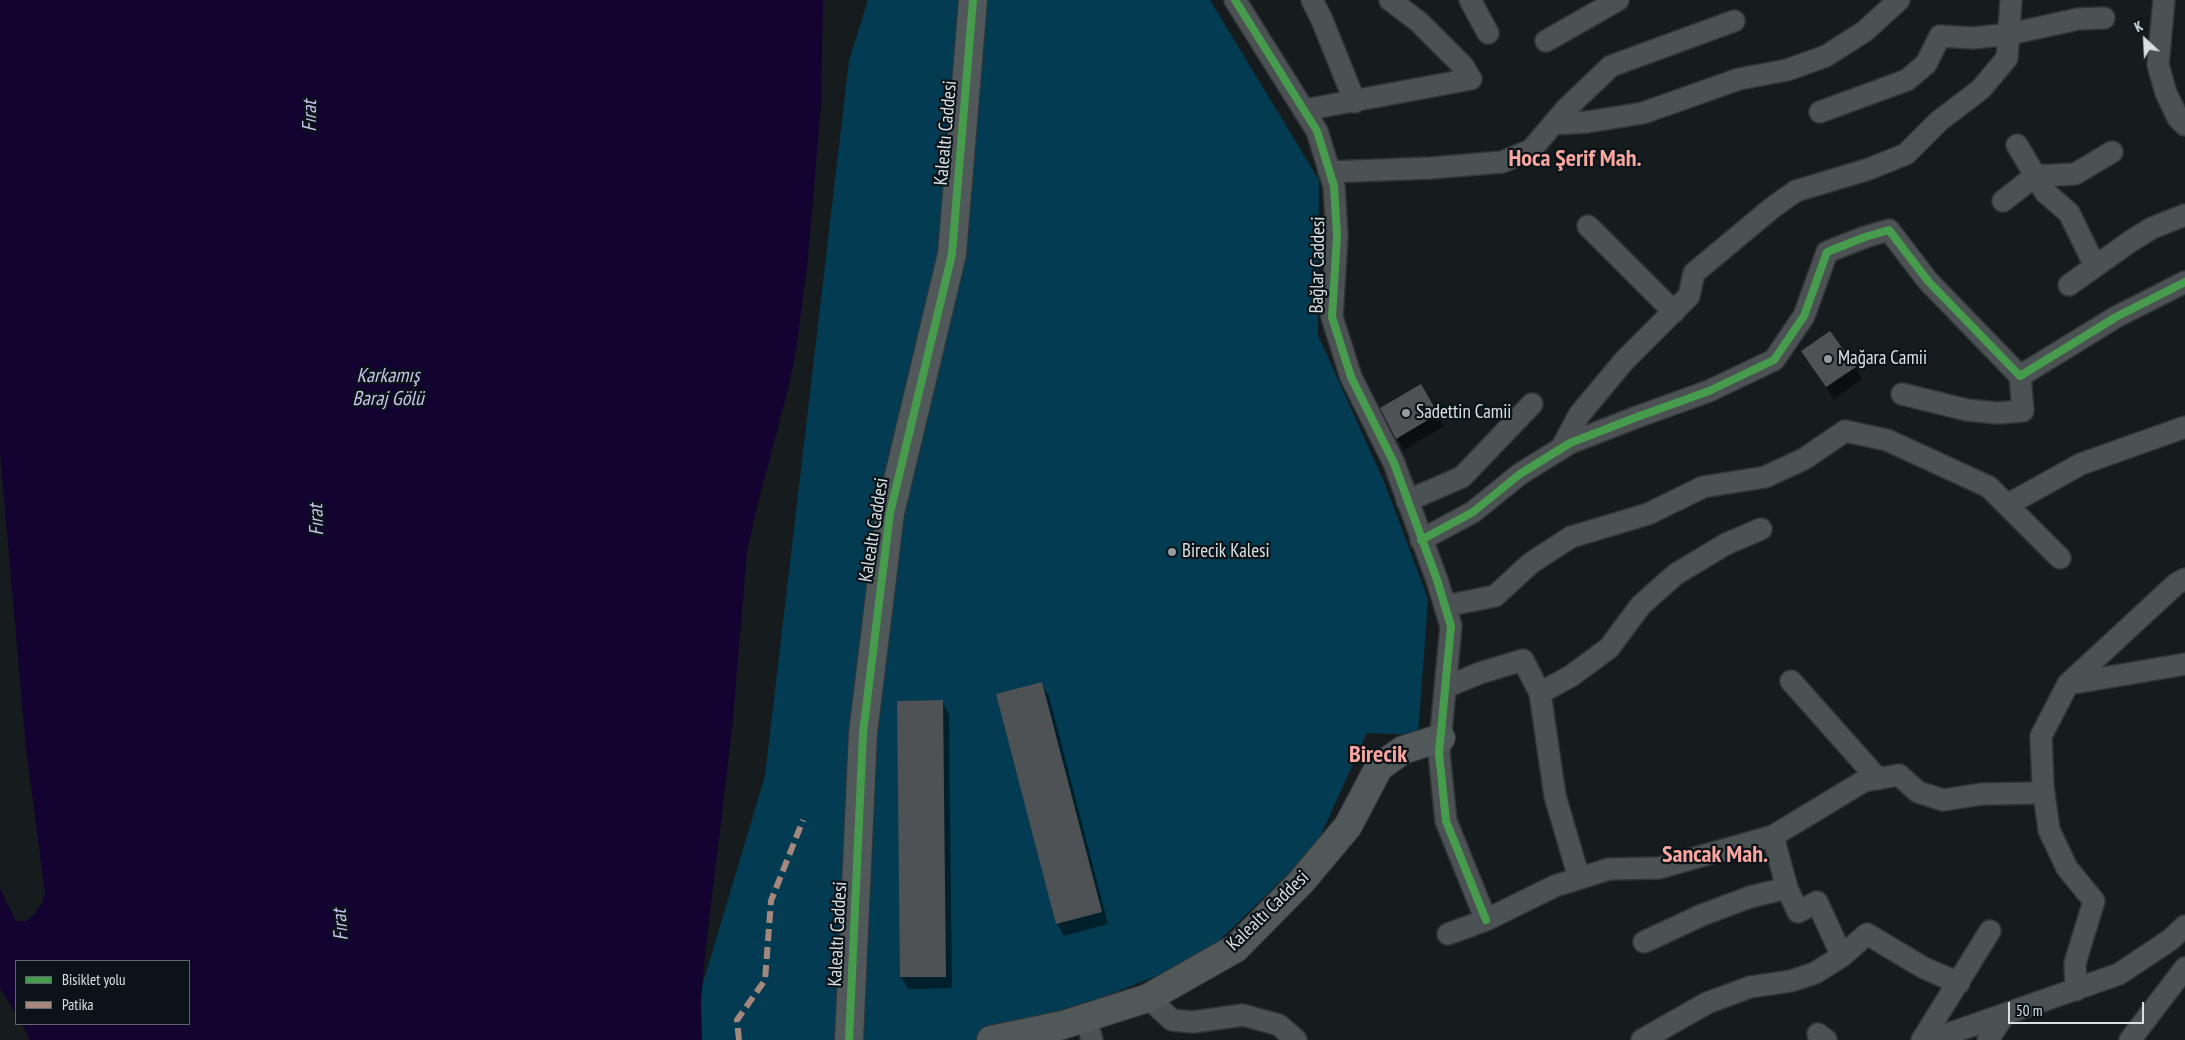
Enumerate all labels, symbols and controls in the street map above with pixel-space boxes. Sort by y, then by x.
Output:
north arrow [2120,15,2170,65]
text: K [2132,17,2146,36]
street label: Kalealtı Caddesi [930,80,962,186]
water label: Fırat [298,100,322,132]
district label: Hoca Şerif Mah. [1509,145,1641,173]
street label: Bağlar Caddesi [1306,216,1330,314]
place label: Mağara Camii [1838,348,1927,370]
marker: Mağara Camii [1822,353,1834,365]
water label: Karkamış Baraj Gölü [352,364,424,411]
place label: Sadettin Camii [1416,402,1511,424]
marker: Sadettin Camii [1400,407,1412,419]
street label: Kalealtı Caddesi [855,476,893,584]
water label: Fırat [304,504,330,536]
place label: Birecik Kalesi [1182,541,1270,563]
marker: Birecik Kalesi [1166,546,1178,558]
district label: Birecik [1349,741,1407,769]
district label: Sancak Mah. [1662,841,1768,869]
street label: Kalealtı Caddesi [1222,866,1314,956]
street label: Kalealtı Caddesi [824,881,852,987]
water label: Fırat [328,908,354,942]
legend [15,960,190,1025]
text: Bisiklet yolu [62,970,126,989]
scale bar [2010,992,2146,1024]
text: Patika [62,995,94,1014]
text: 50 m [2016,1001,2042,1020]

